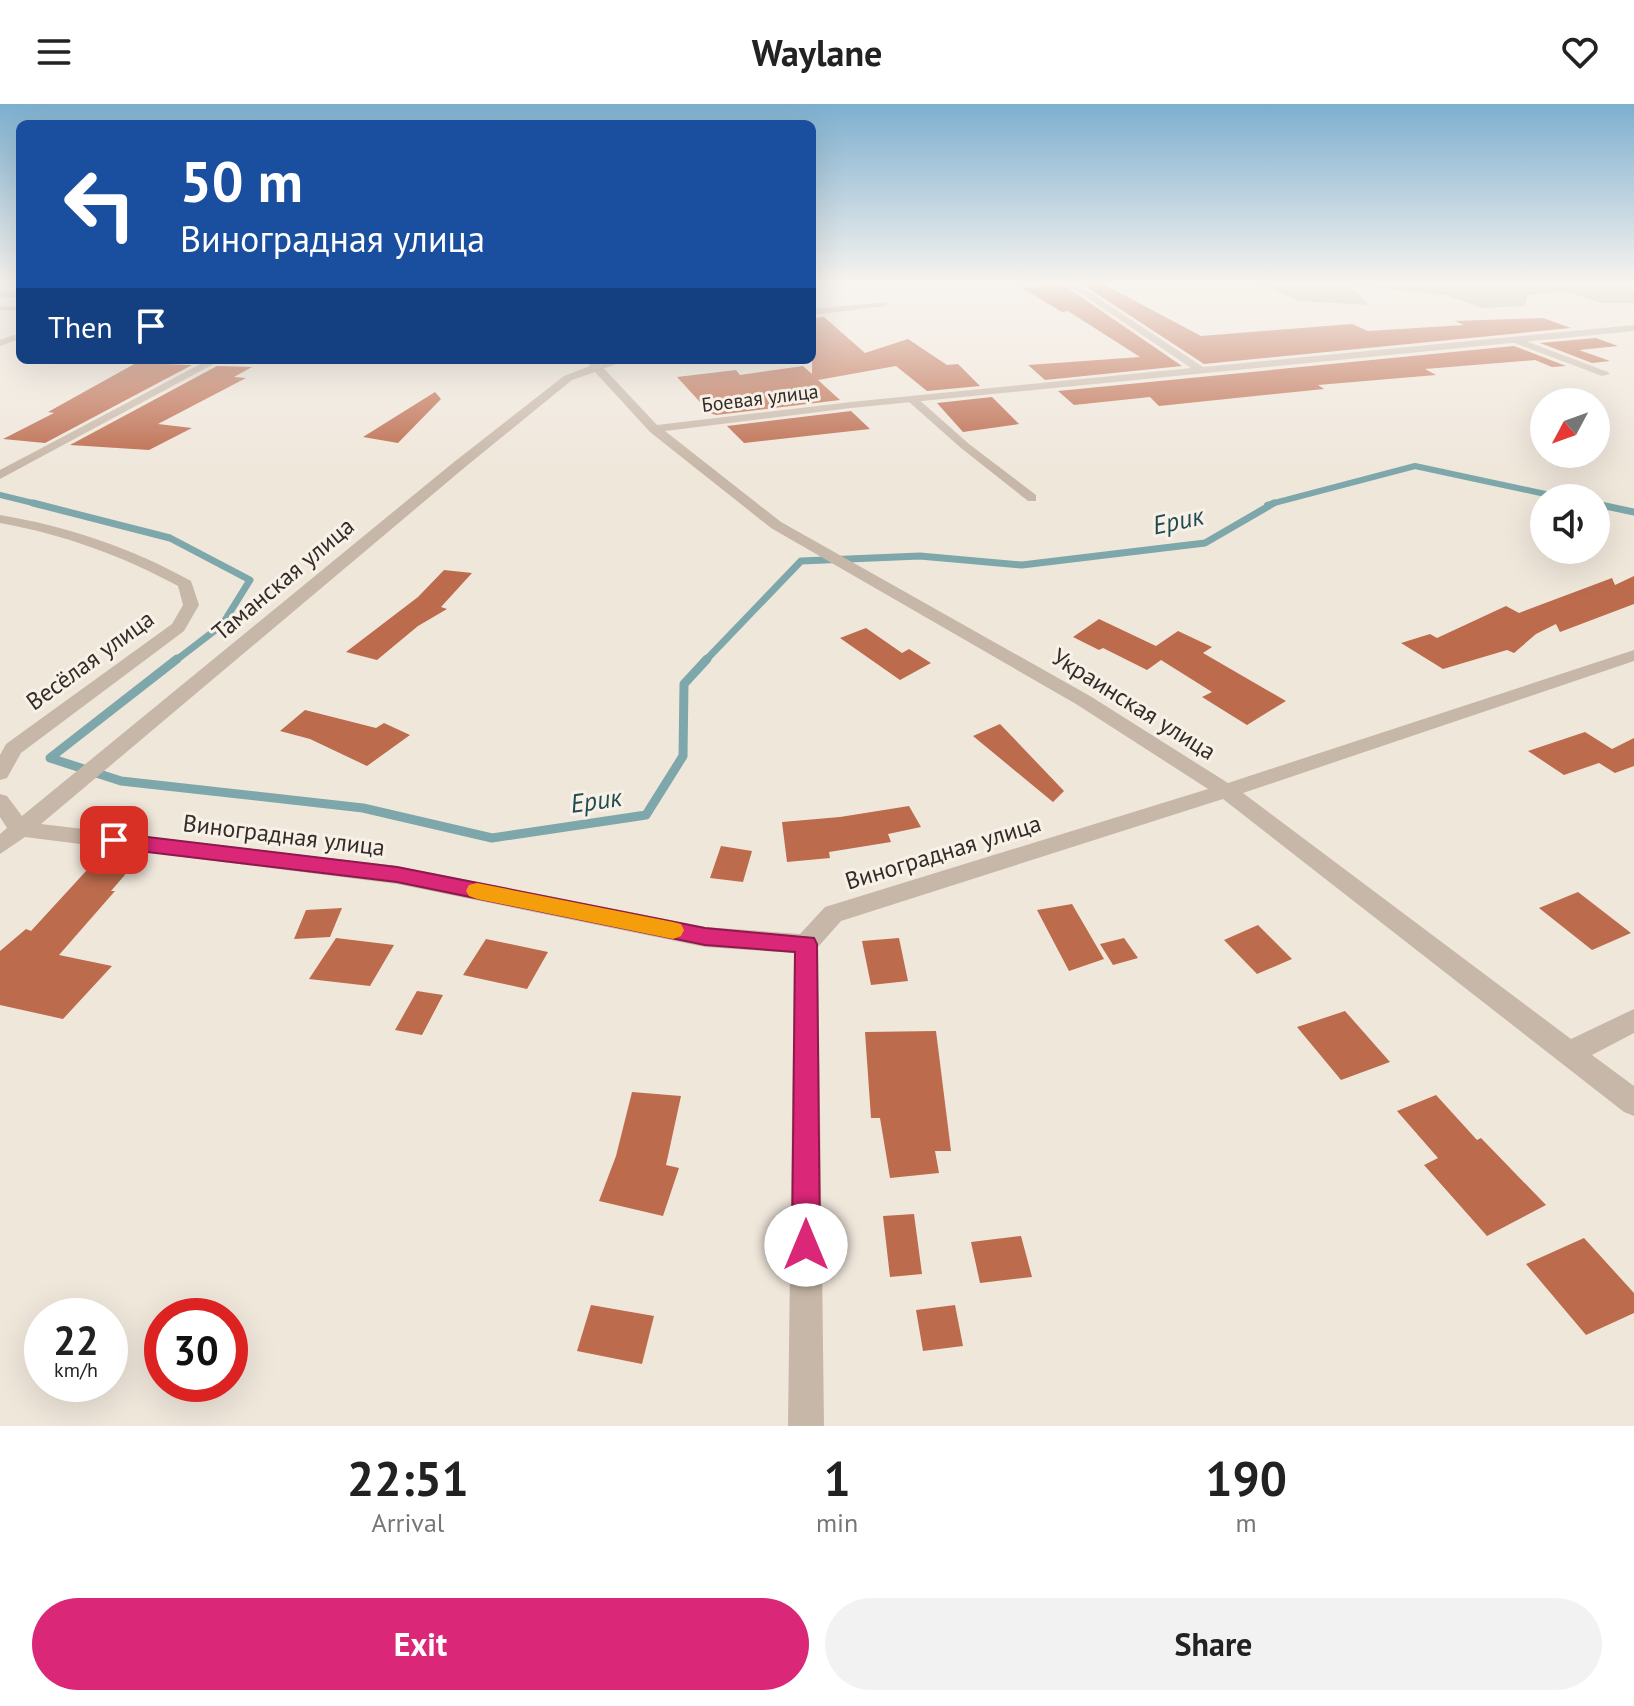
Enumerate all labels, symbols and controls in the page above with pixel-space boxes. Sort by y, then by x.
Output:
text: Waylane [752,29,882,76]
icon: menu [32,30,76,74]
icon: heart [1558,30,1602,74]
text: 50 m [180,145,303,217]
icon: left [48,152,152,256]
text: Виноградная улица [180,215,485,262]
icon: arrive [129,304,173,348]
text: Then [48,307,113,346]
street label: Боевая улица [700,378,820,418]
north arrow [1530,388,1610,468]
map controls [1530,388,1610,564]
button: sound [1530,484,1610,564]
water label: Ерик [1149,498,1208,542]
street label: Таманская улица [206,511,360,647]
street label: Весёлая улица [20,603,160,717]
street label: Украинская улица [1046,641,1222,767]
water label: Ерик [568,780,625,820]
pin [80,806,148,874]
street label: Виноградная улица [181,807,387,863]
street label: Виноградная улица [841,807,1045,897]
icon: arrive [92,818,136,862]
position arrow [764,1203,848,1287]
speed limit sign: 30 [144,1298,248,1402]
text: 22 [53,1314,99,1366]
text: km/h [54,1357,98,1383]
text: 22:51 [347,1447,469,1509]
text: 1 [823,1447,851,1509]
text: 190 [1205,1447,1287,1509]
text: Arrival [372,1506,444,1539]
text: min [816,1506,858,1539]
text: m [1236,1506,1257,1539]
button: Exit [32,1598,809,1690]
button: Share [825,1598,1602,1690]

